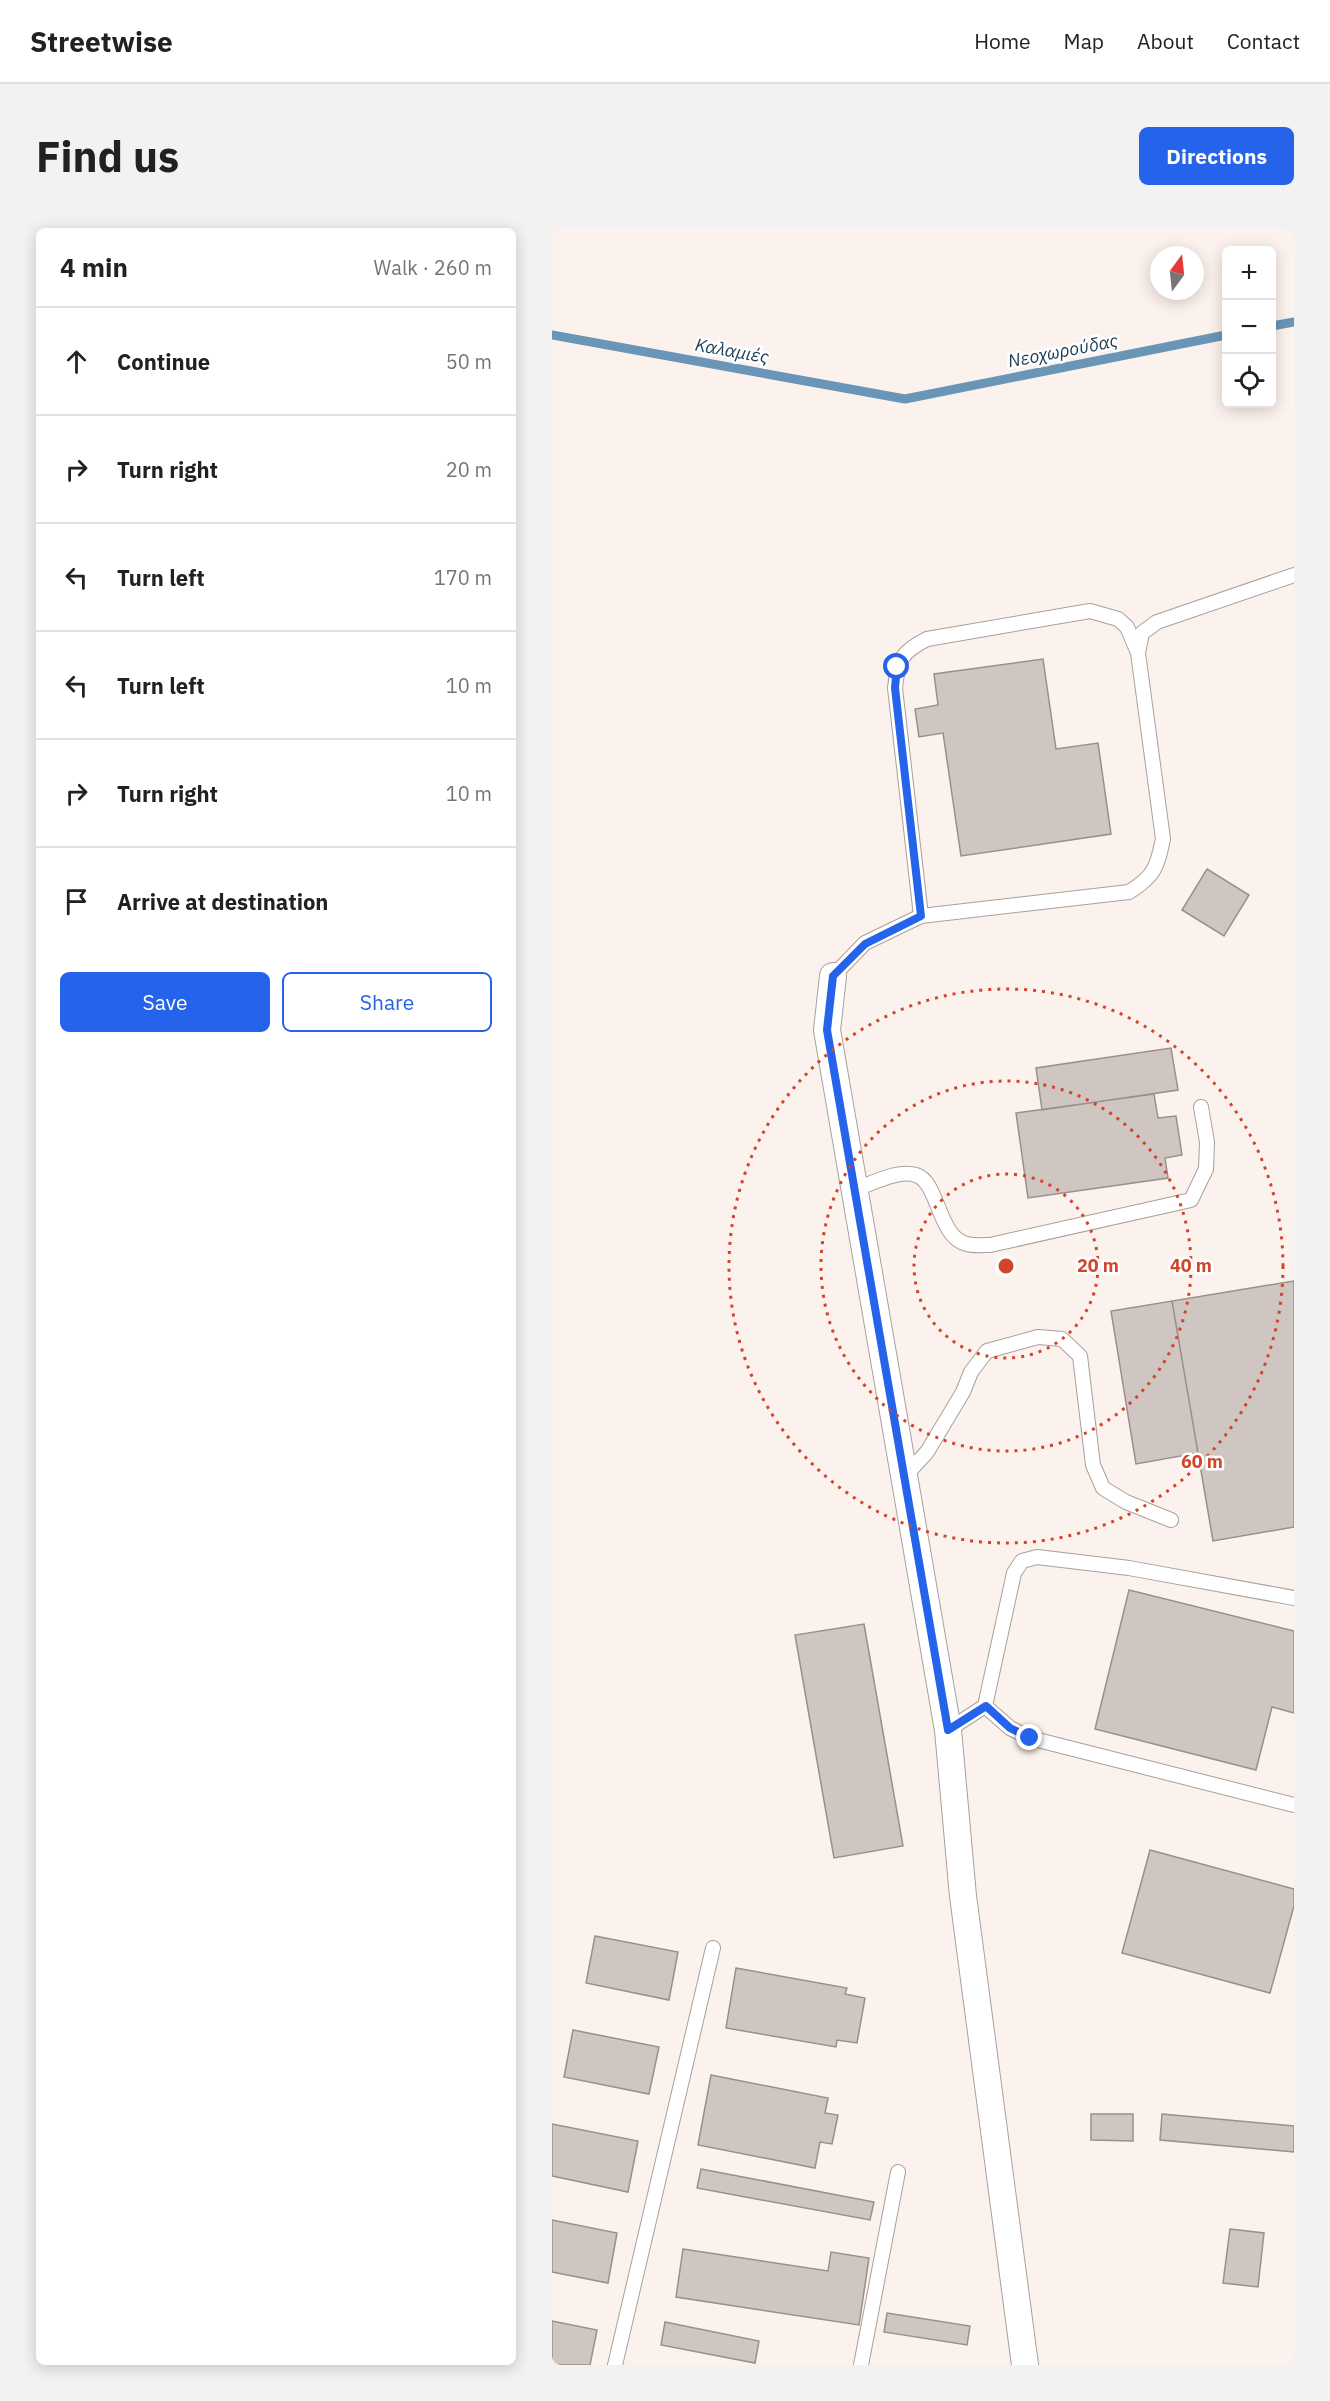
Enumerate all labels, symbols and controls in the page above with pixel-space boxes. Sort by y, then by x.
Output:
text: Streetwise [30,23,173,60]
text: Home [974,27,1031,55]
text: Map [1064,27,1104,55]
text: About [1137,27,1194,55]
text: Contact [1227,27,1300,55]
button: Directions [1139,127,1294,185]
text: Find us [36,129,179,184]
north arrow [1150,246,1204,300]
map controls [1222,246,1276,408]
button: + [1222,246,1276,300]
text: 4 min [60,250,128,284]
text: Walk · 260 m [374,254,492,281]
button: − [1222,300,1276,354]
water label: Νεοχωρούδας [1006,328,1120,372]
water label: Καλαμιές [693,333,771,368]
icon: ahead [60,345,93,378]
text: Continue [117,347,210,376]
text: 50 m [446,348,492,375]
button: locate [1222,354,1276,408]
icon: right [60,453,93,486]
text: Turn right [117,455,218,484]
text: 20 m [446,456,492,483]
icon: left [60,561,93,594]
text: Turn left [117,563,205,592]
text: 170 m [434,564,492,591]
route start [883,653,909,679]
icon: left [60,669,93,702]
text: Turn left [117,671,205,700]
text: 10 m [446,672,492,699]
icon: right [60,777,93,810]
text: Turn right [117,779,218,808]
text: 10 m [446,780,492,807]
icon: arrive [60,885,93,918]
text: Arrive at destination [117,887,328,916]
button: Save [60,972,270,1032]
button: Share [282,972,492,1032]
text: 20 m [1077,1254,1119,1277]
text: 40 m [1170,1254,1212,1277]
centre of rings [996,1256,1016,1276]
text: 60 m [1181,1450,1223,1473]
route end [1016,1724,1042,1750]

